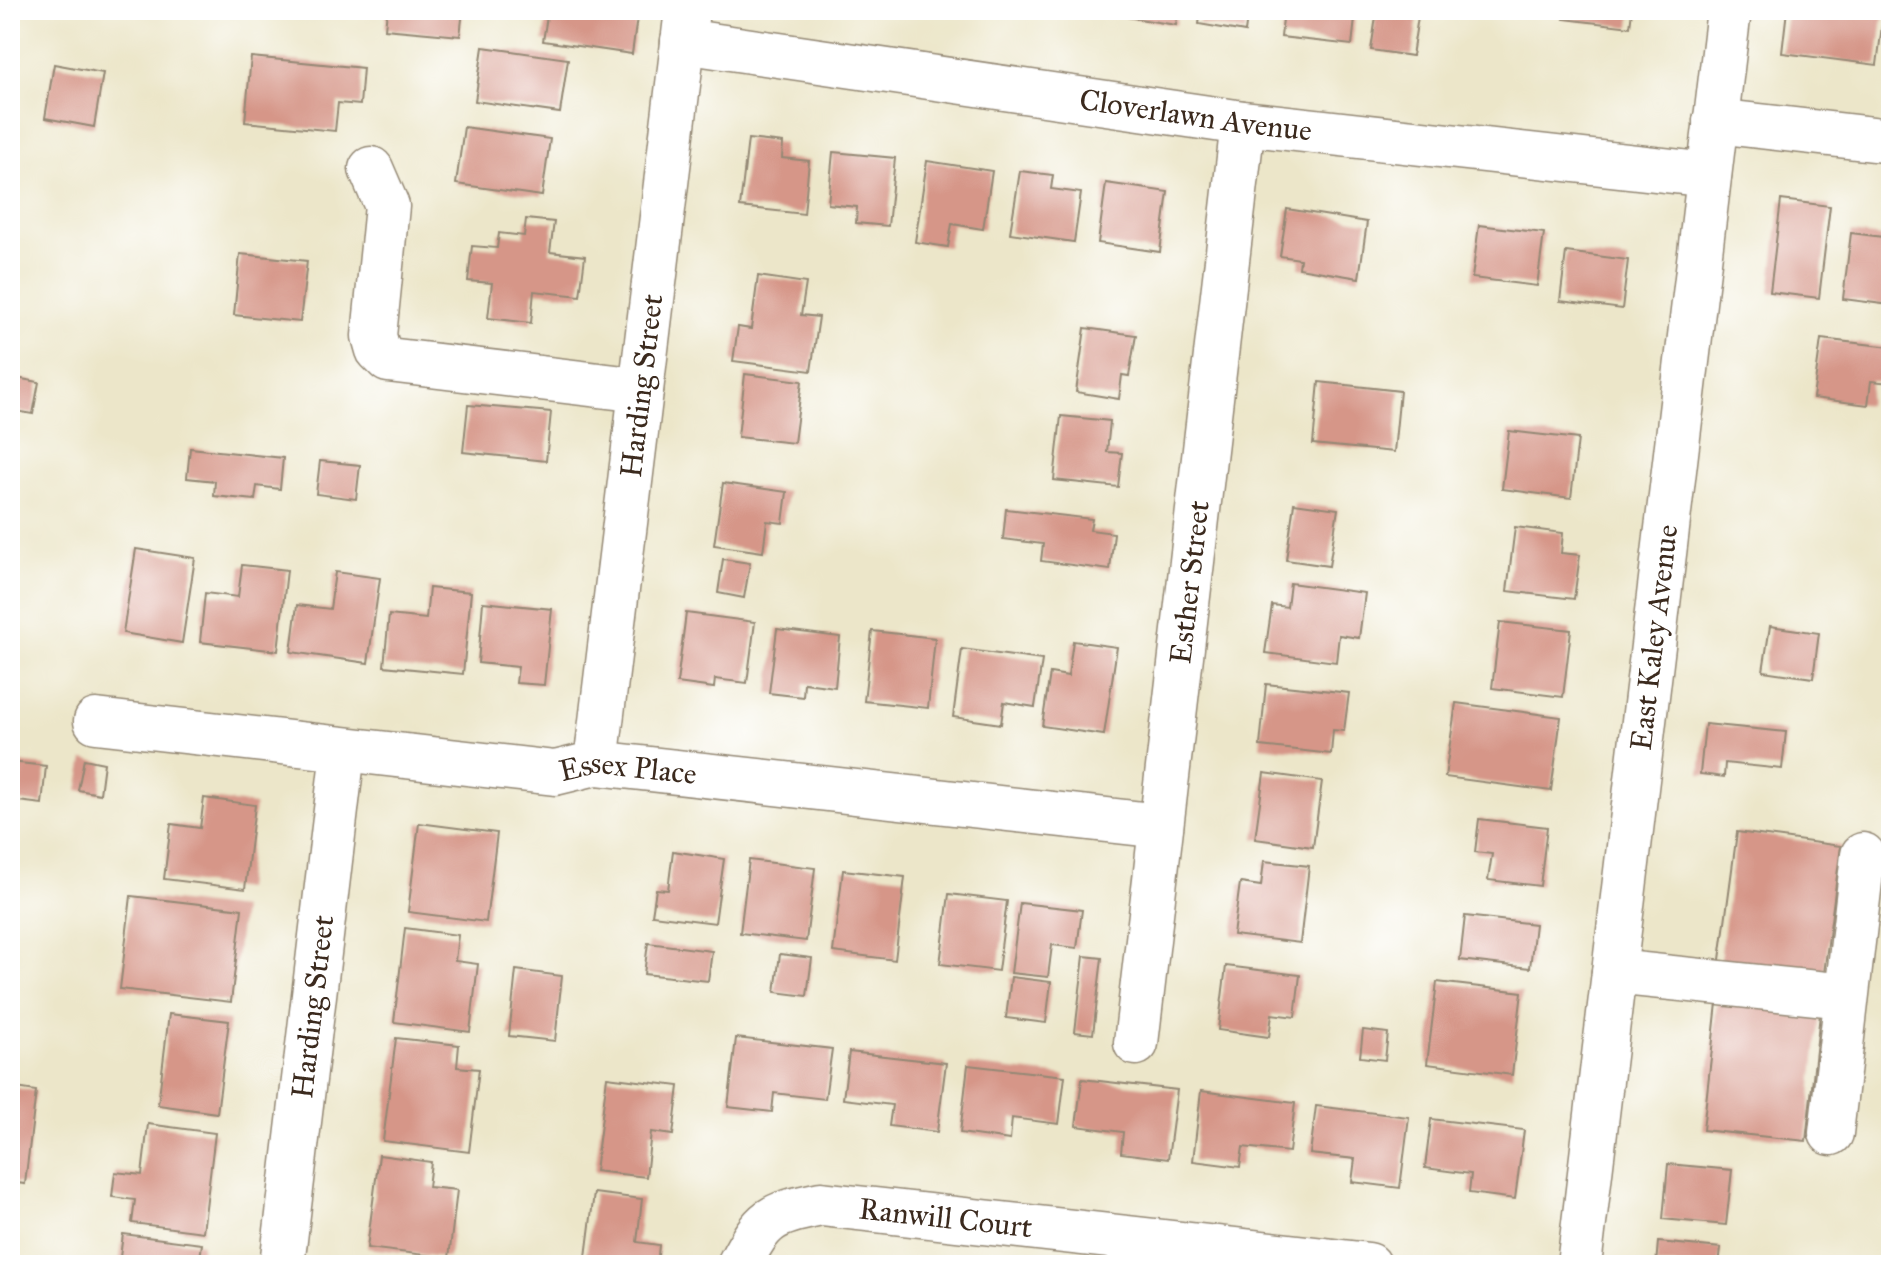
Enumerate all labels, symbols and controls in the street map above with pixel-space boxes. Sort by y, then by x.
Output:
street label: Cloverlawn Avenue [1077,81,1314,149]
street label: Harding Street [613,292,671,479]
street label: Esther Street [1162,498,1217,666]
street label: East Kaley Avenue [1623,523,1685,752]
street label: Essex Place [555,745,699,792]
street label: Harding Street [284,913,341,1100]
street label: Ranwill Court [857,1190,1034,1245]

